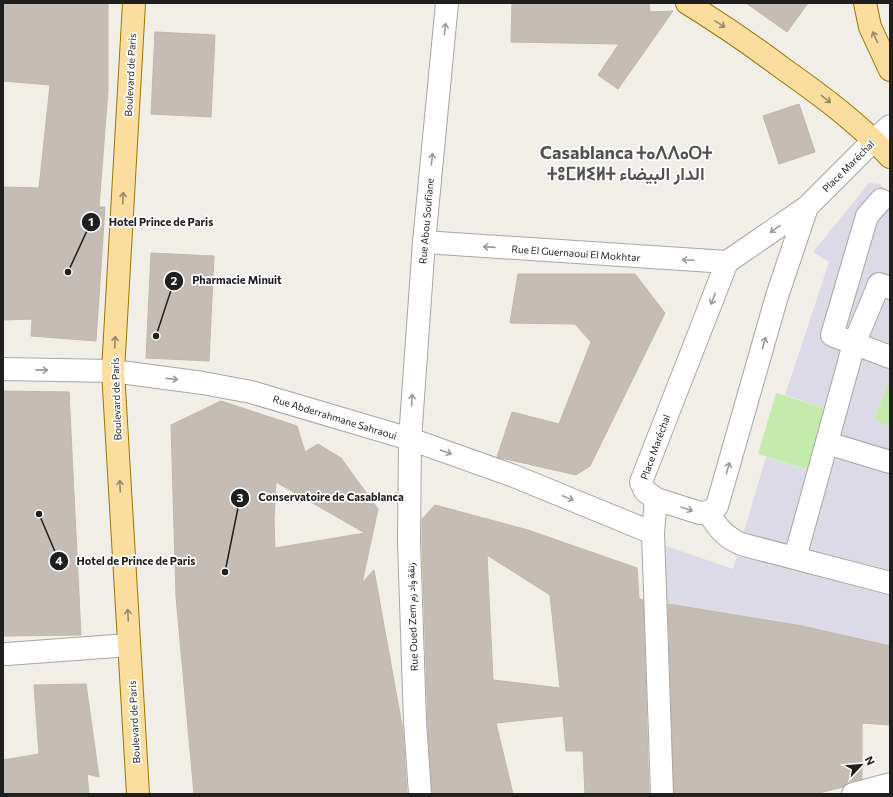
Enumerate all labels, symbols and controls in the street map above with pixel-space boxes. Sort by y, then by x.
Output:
one-way arrow [714,20,726,28]
one-way arrow [441,23,449,36]
one-way arrow [871,32,878,44]
street label: Boulevard de Paris [122,33,138,117]
one-way arrow [820,95,831,104]
street label: Place Maréchal [820,138,876,194]
district label: Casablanca ⵜⴰⴷⴷⴰⵔⵜ ⵜⵓⵎⵍⵉⵍⵜ الدار البيضاء [540,141,712,185]
one-way arrow [428,153,436,166]
street label: Rue Abou Soufiane [416,178,436,264]
one-way arrow [120,192,127,205]
callout: Hotel Prince de Paris [81,210,222,233]
text: 1 [88,214,94,228]
text: Hotel Prince de Paris [109,215,213,228]
one-way arrow [769,225,780,233]
one-way arrow [483,243,496,250]
street label: Rue El Guernaoui El Mokhtar [511,243,641,263]
one-way arrow [682,257,695,264]
callout: Pharmacie Minuit [164,269,289,292]
text: 2 [171,273,178,287]
text: Pharmacie Minuit [192,273,282,286]
one-way arrow [709,292,716,304]
one-way arrow [112,336,119,349]
one-way arrow [761,337,768,350]
street label: Boulevard de Paris [109,357,123,441]
one-way arrow [35,366,48,374]
one-way arrow [165,375,178,383]
street label: Rue Abderrahmane Sahraoui [272,392,398,442]
one-way arrow [409,394,416,407]
street label: Place Maréchal [638,413,672,481]
one-way arrow [440,449,453,456]
one-way arrow [725,462,732,475]
one-way arrow [117,480,124,493]
callout: Conservatoire de Casablanca [230,486,411,509]
text: 3 [237,490,244,504]
text: Conservatoire de Casablanca [258,490,404,503]
one-way arrow [561,495,573,502]
one-way arrow [681,506,694,513]
callout: Hotel de Prince de Paris [49,549,204,572]
text: 4 [55,553,63,567]
text: Hotel de Prince de Paris [77,554,195,567]
street label: Rue Oued Zem زنقة واد زم [404,563,421,671]
one-way arrow [124,609,131,622]
street label: Boulevard de Paris [126,680,142,764]
north arrow [841,745,881,785]
text: N [863,754,878,767]

